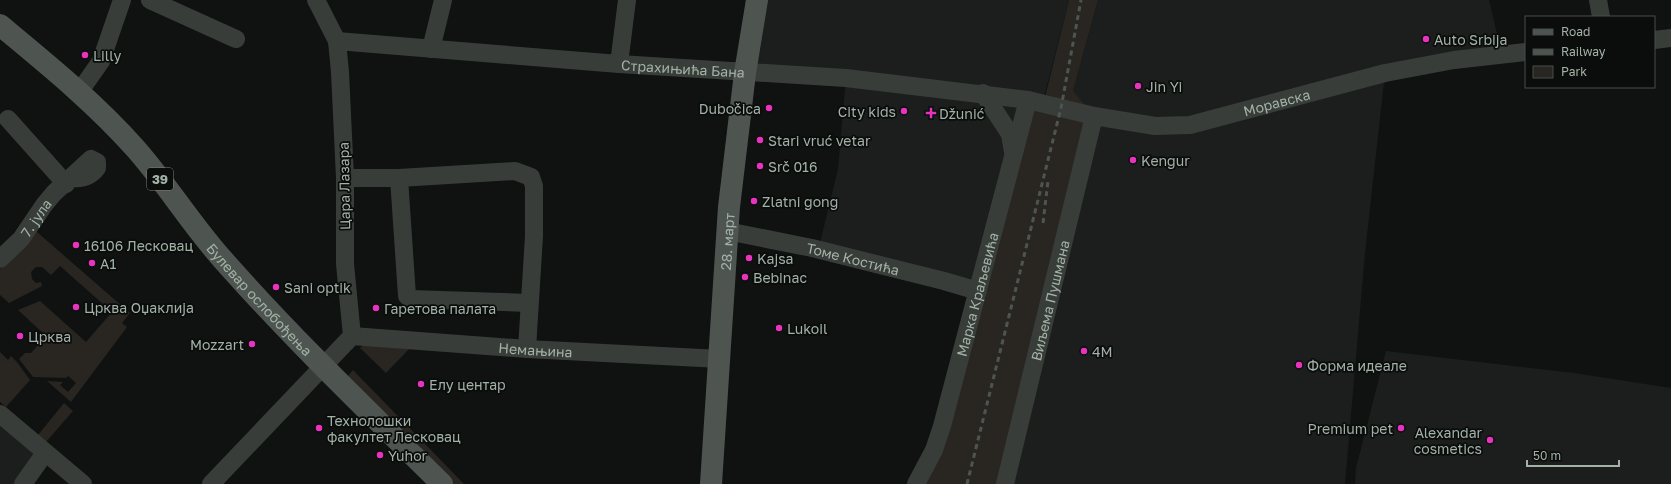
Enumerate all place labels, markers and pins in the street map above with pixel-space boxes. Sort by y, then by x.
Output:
place label: Auto Srbija [1434,31,1508,48]
marker: Auto Srbija [1421,34,1431,44]
place label: Lilly [93,47,121,64]
marker: Lilly [80,50,90,60]
place label: Jin Yi [1146,78,1182,95]
marker: Jin Yi [1133,81,1143,91]
place label: Dubočica [699,100,761,117]
marker: Dubočica [764,103,774,113]
place label: City kids [838,103,896,120]
place label: Džunić [939,105,985,122]
marker: City kids [899,106,909,116]
marker: Džunić [926,108,936,118]
place label: Stari vruć vetar [768,132,871,149]
marker: Stari vruć vetar [755,135,765,145]
place label: Kengur [1141,152,1190,169]
marker: Kengur [1128,155,1138,165]
place label: Srč 016 [768,158,817,175]
marker: Srč 016 [755,161,765,171]
place label: Zlatni gong [762,193,838,210]
marker: Zlatni gong [749,196,759,206]
place label: 16106 Лесковац [84,237,193,254]
marker: 16106 Лесковац [71,240,81,250]
place label: Kajsa [757,250,794,267]
marker: Kajsa [744,253,754,263]
place label: A1 [100,255,116,272]
marker: A1 [87,258,97,268]
place label: Bebinac [753,269,807,286]
marker: Bebinac [740,272,750,282]
place label: Sani optik [284,279,351,296]
marker: Sani optik [271,282,281,292]
place label: Црква Оџаклија [84,299,194,316]
place label: Гаретова палата [384,300,496,317]
marker: Црква Оџаклија [71,302,81,312]
marker: Гаретова палата [371,303,381,313]
place label: Lukoil [787,320,827,337]
marker: Lukoil [774,323,784,333]
place label: Црква [28,328,71,345]
marker: Црква [15,331,25,341]
place label: Mozzart [190,336,244,353]
marker: Mozzart [247,339,257,349]
place label: 4M [1092,343,1113,360]
marker: 4M [1079,346,1089,356]
place label: Форма идеале [1307,357,1407,374]
marker: Форма идеале [1294,360,1304,370]
place label: Елу центар [429,376,506,393]
marker: Елу центар [416,379,426,389]
place label: Технолошки факултет Лесковац [327,412,461,445]
place label: Premium pet [1308,420,1393,437]
marker: Технолошки факултет Лесковац [314,423,324,433]
marker: Premium pet [1396,423,1406,433]
place label: Alexandar cosmetics [1414,424,1483,457]
marker: Alexandar cosmetics [1485,435,1495,445]
place label: Yuhor [388,447,428,464]
marker: Yuhor [375,450,385,460]

